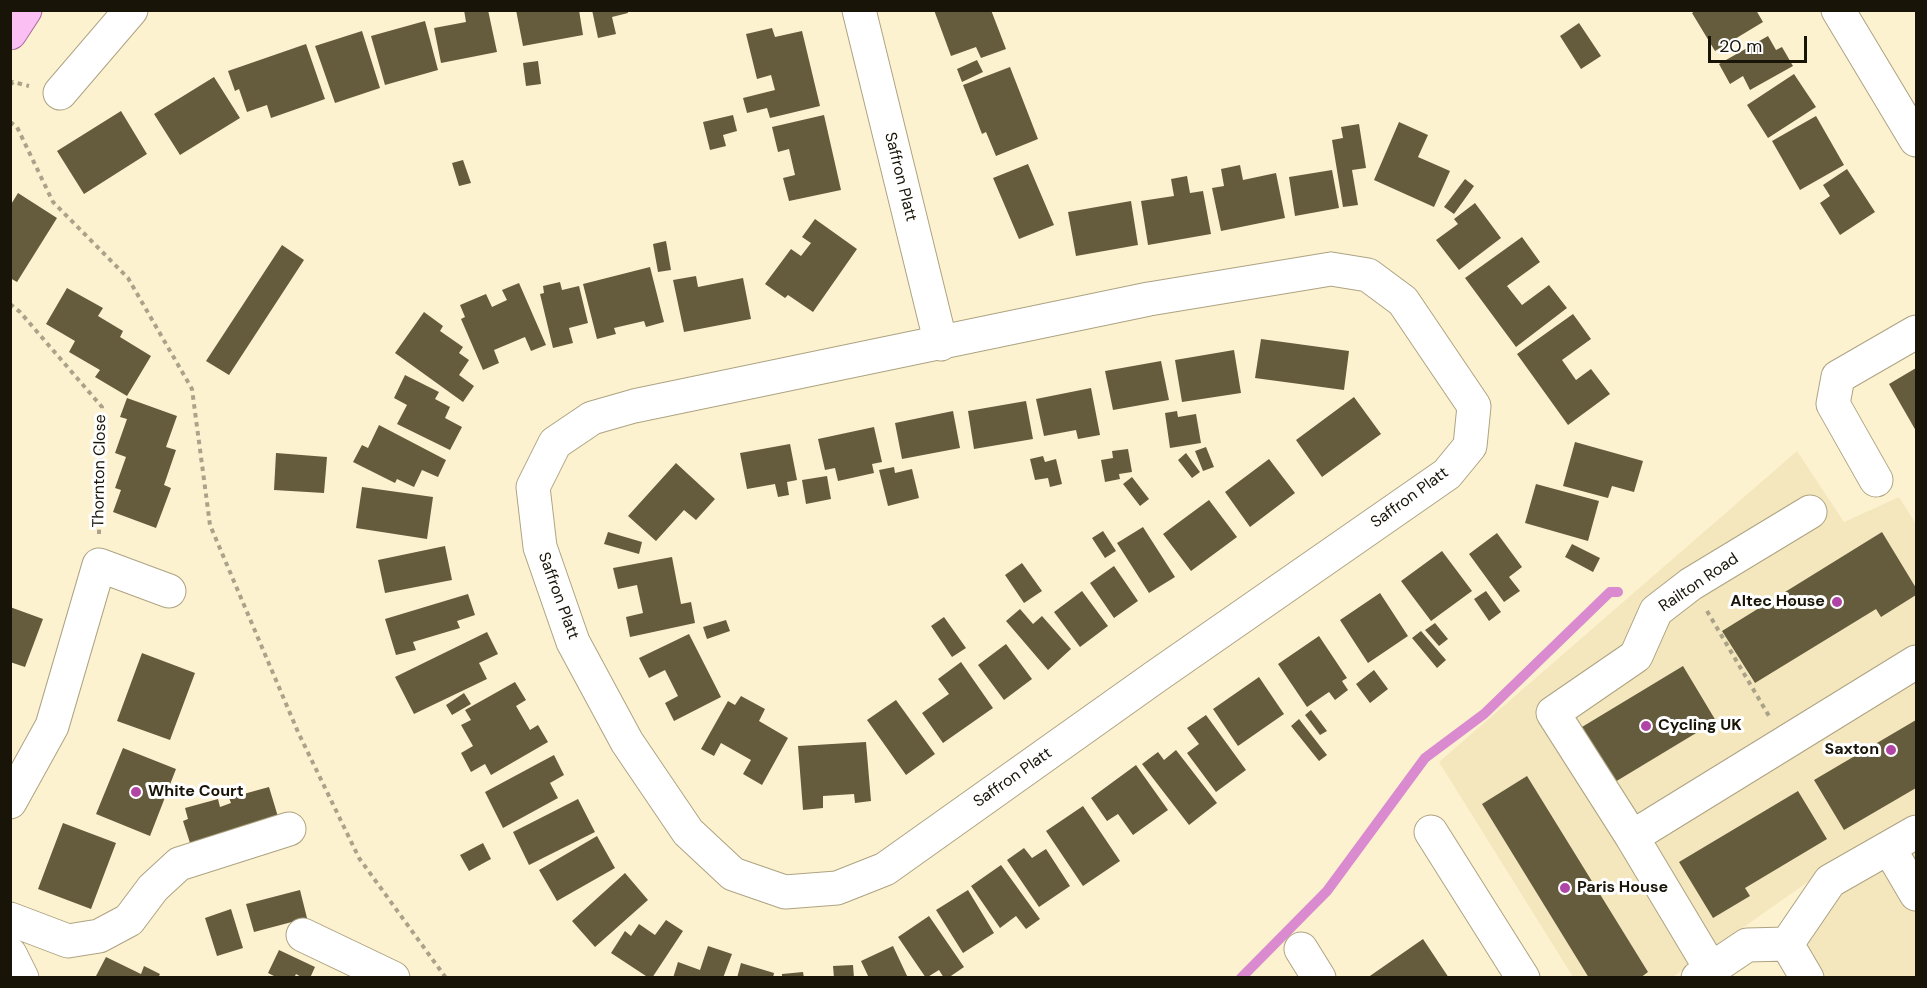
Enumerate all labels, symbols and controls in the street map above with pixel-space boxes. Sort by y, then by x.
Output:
scale bar [1711,24,1810,62]
text: 20 m [1719,34,1762,58]
street label: Saffron Platt [880,130,920,224]
street label: Thornton Close [89,414,111,528]
street label: Saffron Platt [1367,463,1453,533]
street label: Railton Road [1656,549,1742,617]
street label: Saffron Platt [533,550,583,642]
place label: Altec House [1730,592,1825,612]
marker: Altec House [1830,595,1844,609]
place label: Cycling UK [1658,716,1742,736]
marker: Cycling UK [1639,719,1653,733]
place label: Saxton [1824,740,1879,760]
marker: Saxton [1884,743,1898,757]
street label: Saffron Platt [970,744,1056,812]
place label: White Court [148,782,244,802]
marker: White Court [129,785,143,799]
place label: Paris House [1577,878,1668,898]
marker: Paris House [1558,881,1572,895]

